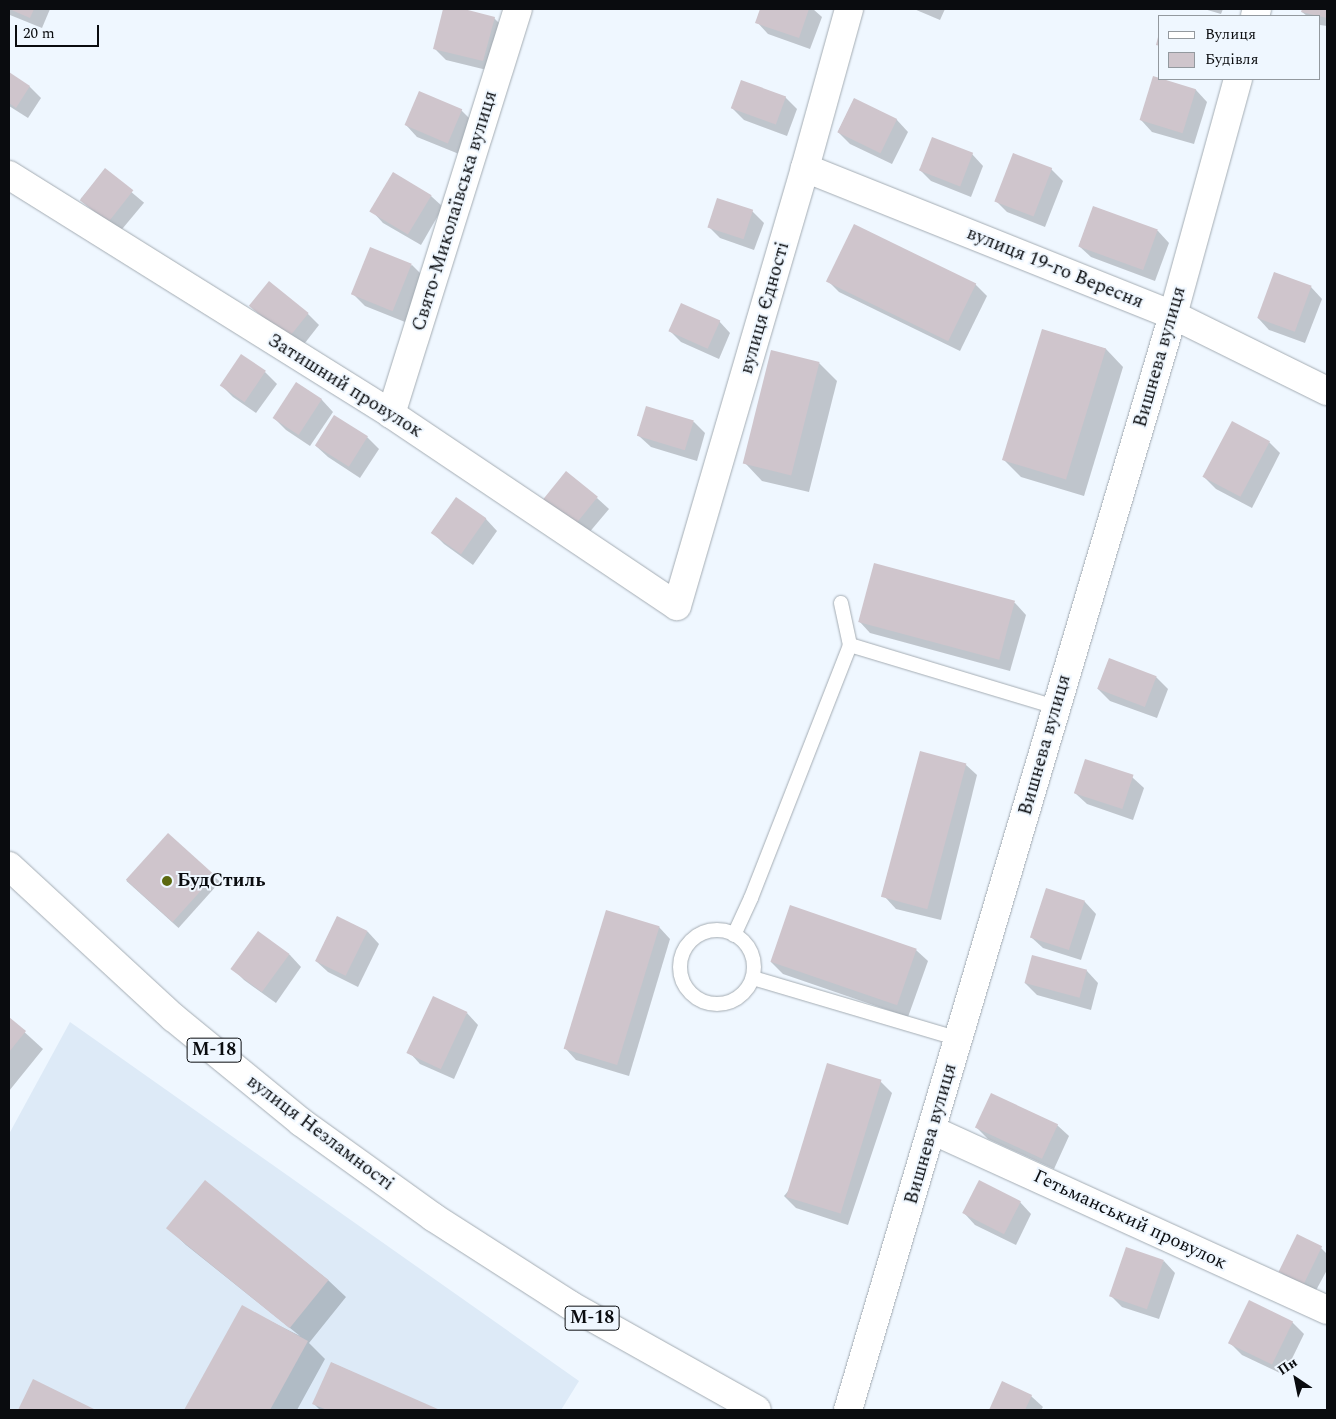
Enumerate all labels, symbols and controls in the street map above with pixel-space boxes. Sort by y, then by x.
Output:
scale bar [18,15,101,47]
legend [1158,15,1321,80]
text: 20 m [23,22,55,45]
text: Вулиця [1205,23,1256,46]
text: Будівля [1205,48,1259,71]
street label: Свято-Миколаївська вулиця [408,88,502,334]
street label: вулиця 19-го Вересня [963,222,1147,314]
street label: вулиця Єдності [735,239,795,377]
street label: Вишнева вулиця [1129,284,1191,430]
street label: Затишний провулок [263,329,427,443]
street label: Вишнева вулиця [1014,672,1076,818]
place label: БудСтиль [177,870,265,892]
marker: БудСтиль [161,875,173,887]
road number: М-18 [186,1034,242,1066]
street label: Вишнева вулиця [900,1061,962,1207]
street label: вулиця Незламності [242,1070,398,1196]
street label: Гетьманський провулок [1030,1165,1230,1275]
road number: М-18 [564,1302,620,1334]
text: Пн [1273,1352,1302,1380]
north arrow [1271,1354,1321,1404]

